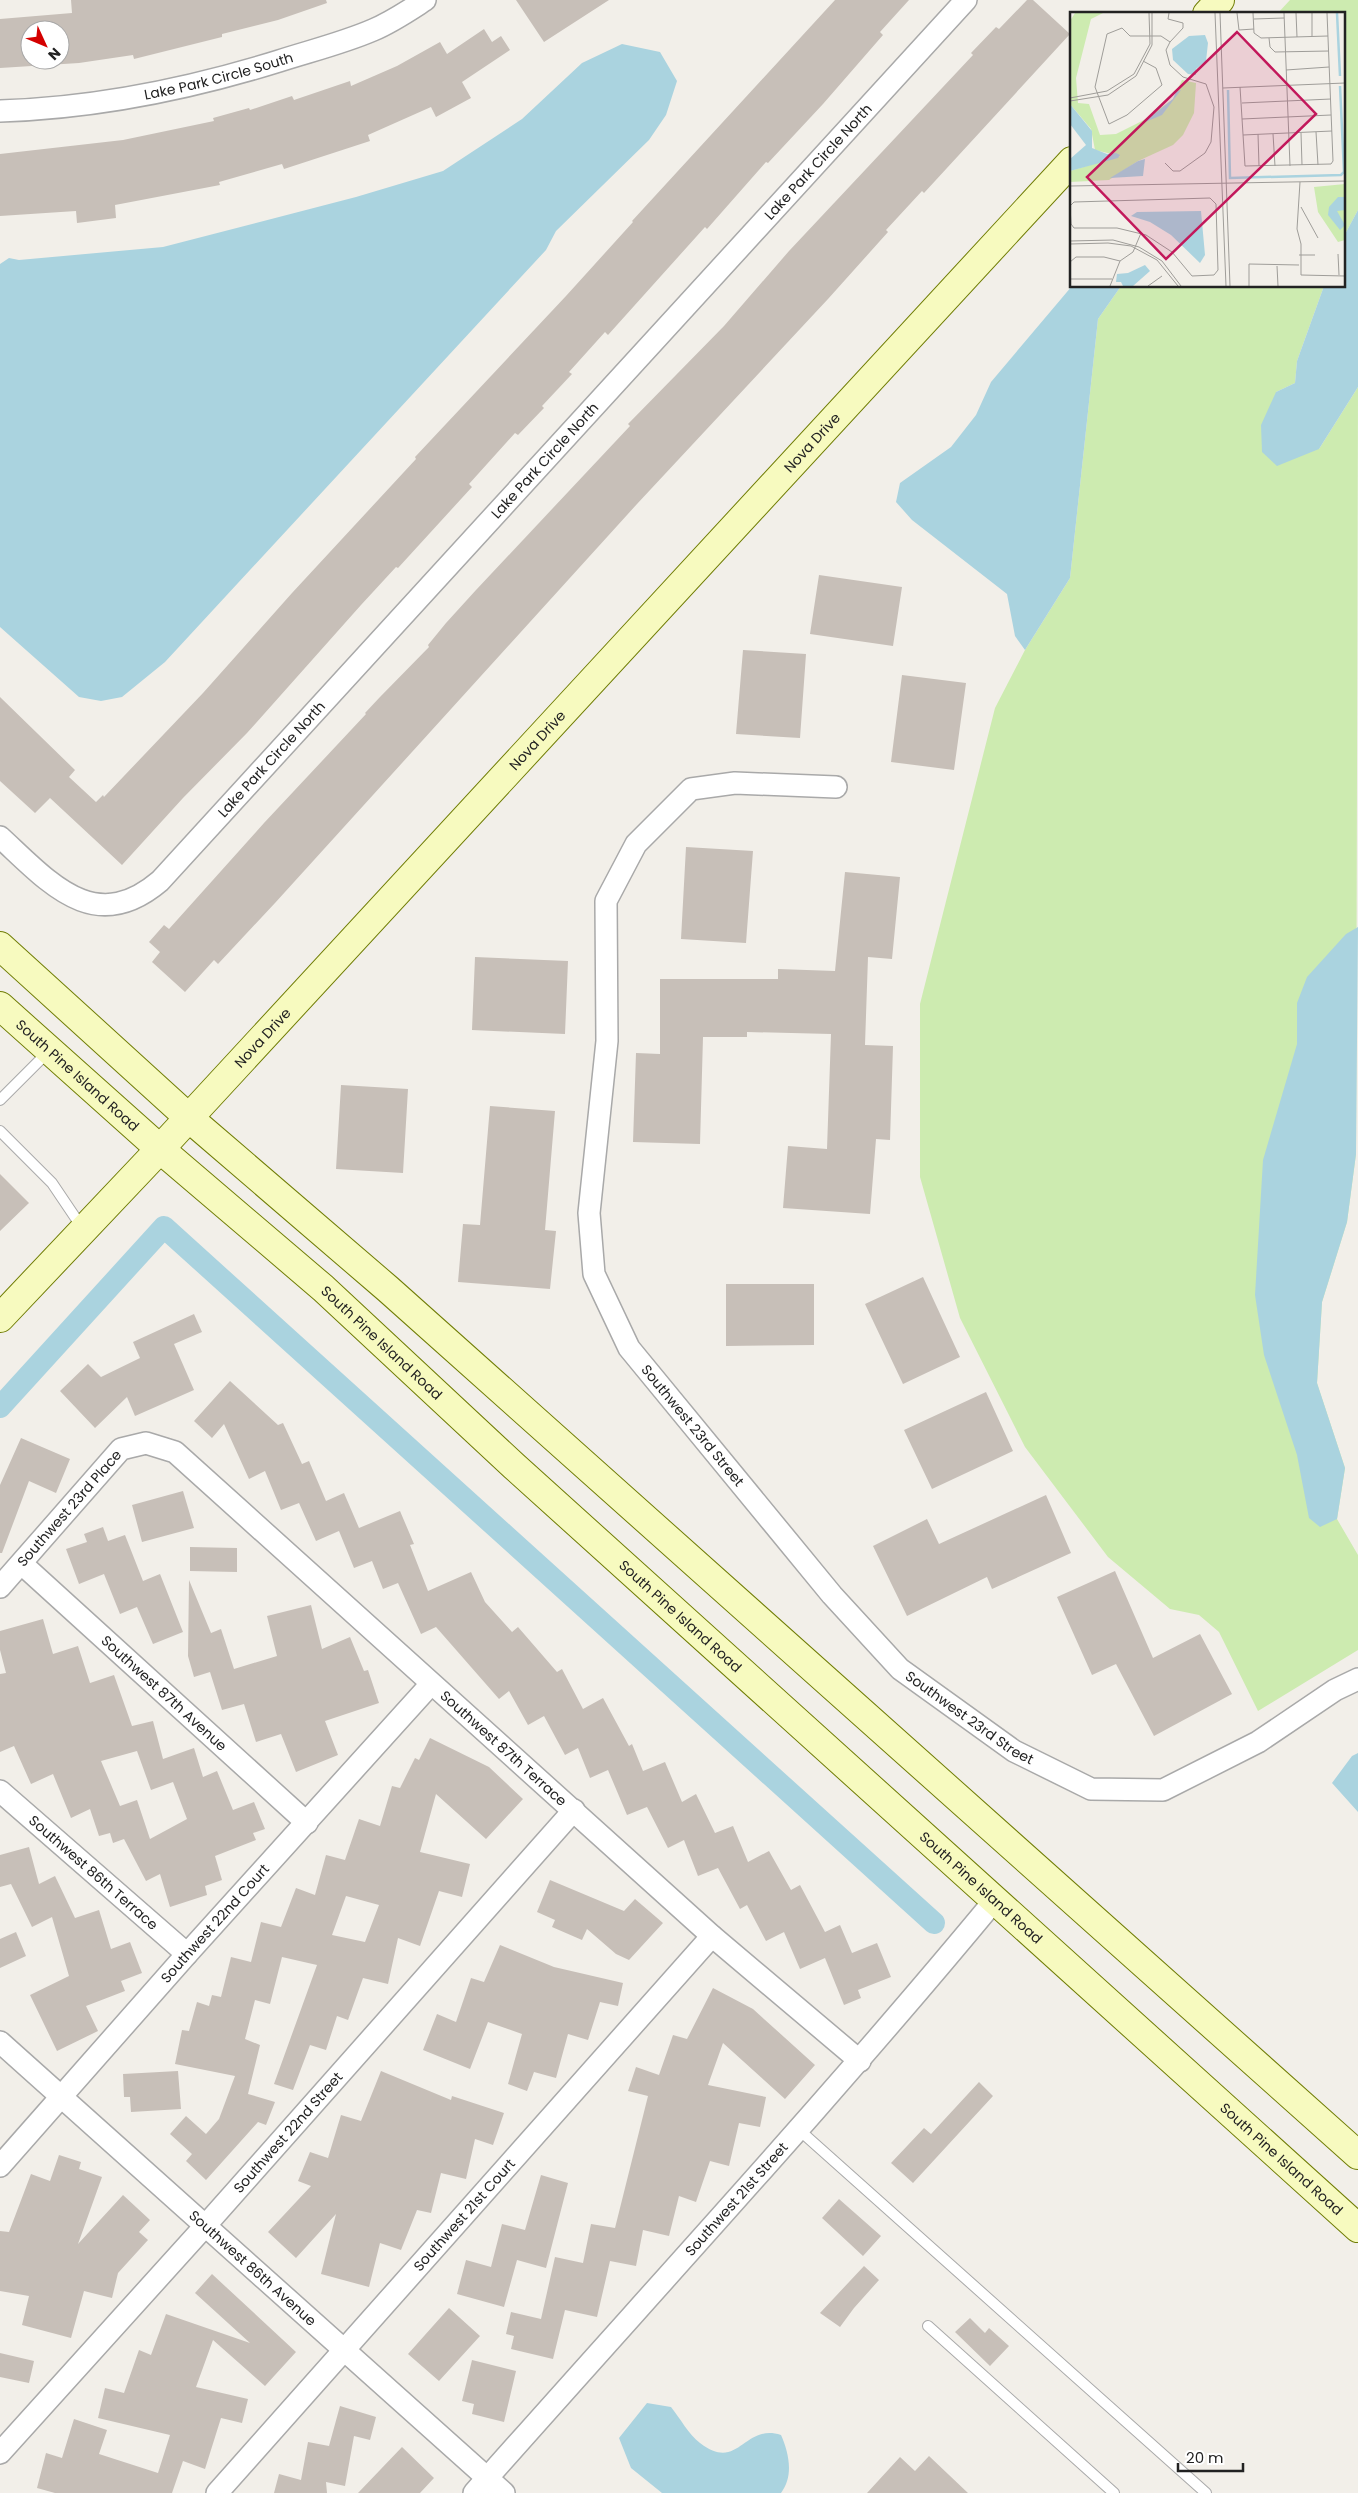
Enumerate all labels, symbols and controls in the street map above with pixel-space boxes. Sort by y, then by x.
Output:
inset map [1070,12,1346,288]
north arrow [20,20,70,70]
text: N [44,43,65,65]
street label: Lake Park Circle South [143,47,295,105]
street label: Lake Park Circle North [760,99,876,224]
street label: Lake Park Circle North [486,398,603,523]
street label: Nova Drive [779,408,845,477]
street label: Lake Park Circle North [213,697,330,822]
street label: Nova Drive [505,706,570,775]
street label: Nova Drive [230,1003,296,1072]
street label: South Pine Island Road [12,1015,144,1136]
street label: South Pine Island Road [317,1281,447,1404]
street label: Southwest 23rd Street [637,1360,749,1491]
street label: Southwest 23rd Place [12,1445,126,1571]
street label: South Pine Island Road [615,1555,746,1677]
street label: Southwest 87th Avenue [97,1631,232,1756]
street label: Southwest 23rd Street [901,1666,1037,1769]
street label: Southwest 87th Terrace [436,1686,572,1811]
street label: Southwest 86th Terrace [25,1811,163,1935]
street label: South Pine Island Road [915,1827,1047,1948]
street label: Southwest 22nd Court [156,1860,274,1987]
street label: Southwest 22nd Street [229,2067,347,2197]
street label: South Pine Island Road [1216,2098,1347,2220]
street label: Southwest 21st Street [680,2138,792,2260]
street label: Southwest 21st Court [409,2154,520,2276]
street label: Southwest 86th Avenue [185,2206,321,2331]
scale bar [1178,2440,1243,2472]
text: 20 m [1186,2447,1224,2468]

